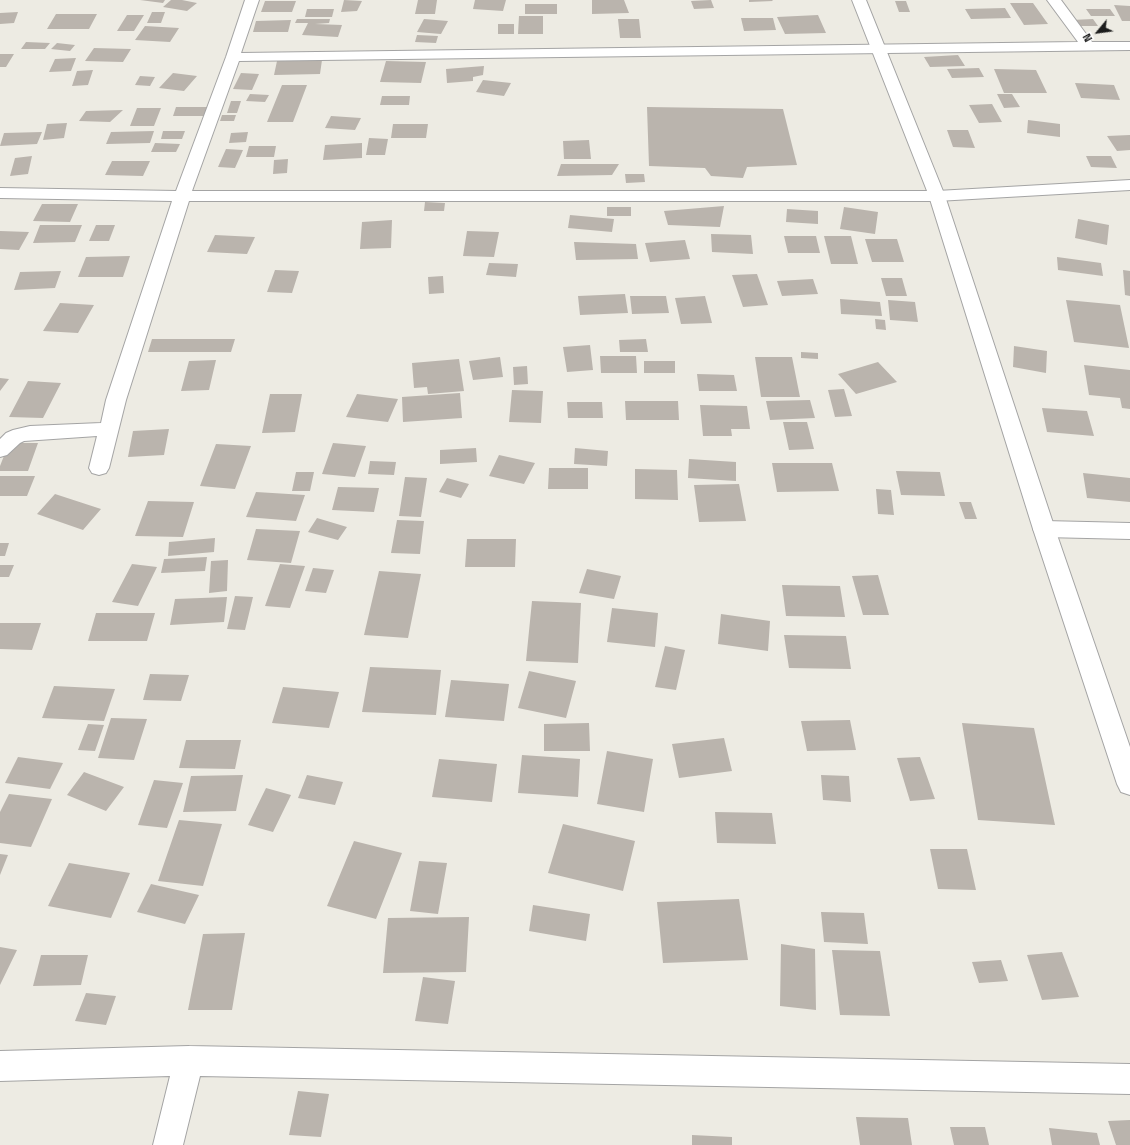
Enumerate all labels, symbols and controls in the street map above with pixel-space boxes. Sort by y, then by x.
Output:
north arrow [1078,12,1118,52]
text: N [1079,31,1096,45]

